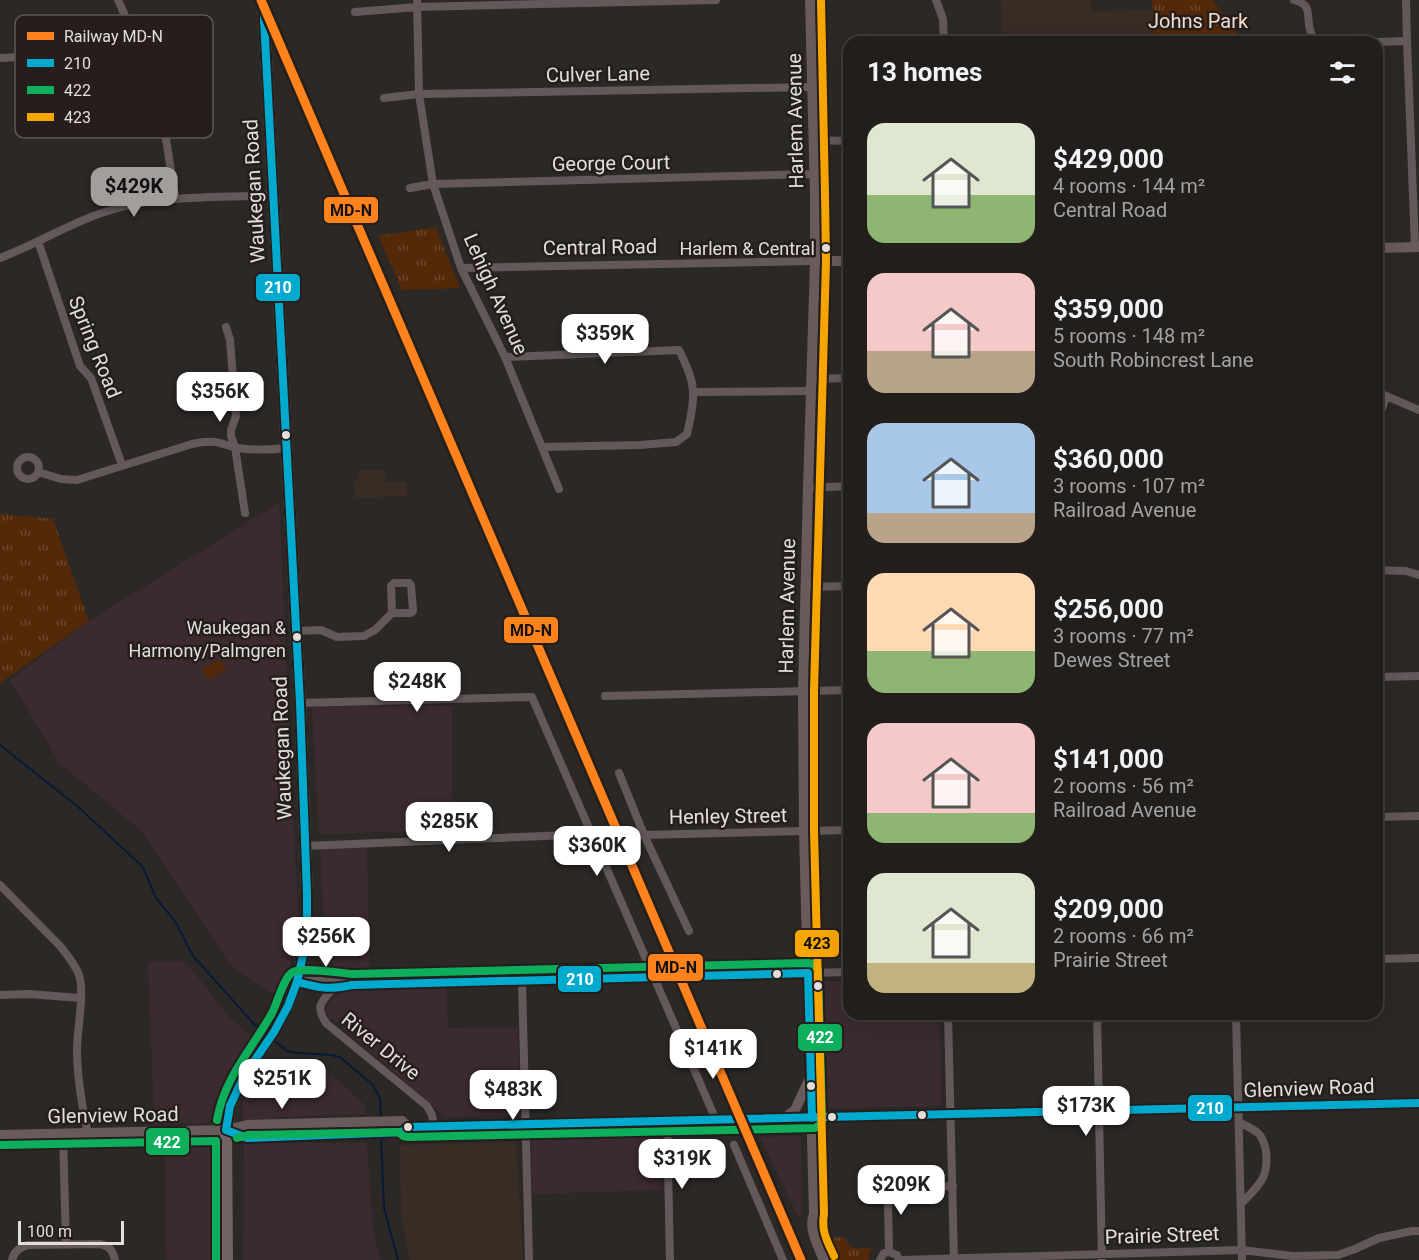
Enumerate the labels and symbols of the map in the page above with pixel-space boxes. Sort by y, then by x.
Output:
park label: Johns Park [1148,9,1249,33]
legend [15,15,213,138]
text: Railway MD-N [64,27,163,46]
street label: Harlem Avenue [782,53,808,189]
text: 210 [64,54,91,73]
street label: Culver Lane [546,61,650,87]
text: 422 [64,81,91,100]
text: 423 [64,108,91,127]
street label: Waukegan Road [238,119,270,263]
street label: George Court [552,150,670,176]
pin: $429K [92,167,176,218]
line badge: MD-N [323,196,379,224]
text: MD-N [330,201,372,220]
street label: Lehigh Avenue [459,230,533,358]
street label: Central Road [543,234,657,260]
place label: Harlem & Central [679,238,815,259]
marker: Harlem & Central [820,242,832,254]
line badge: 210 [255,273,301,302]
text: 210 [264,278,292,297]
street label: Spring Road [64,292,126,402]
pin: $359K [563,314,647,365]
pin: $356K [178,372,262,423]
unlabelled marker [280,429,292,441]
street label: Harlem Avenue [774,538,800,674]
line badge: MD-N [503,616,559,644]
place label: Waukegan & Harmony/Palmgren [129,617,287,661]
text: MD-N [510,621,552,640]
marker: Waukegan & Harmony/Palmgren [291,631,303,643]
pin: $248K [375,662,459,713]
street label: Waukegan Road [267,676,297,820]
pin: $285K [407,802,491,853]
street label: Henley Street [669,803,787,829]
pin: $360K [555,826,639,877]
pin: $256K [284,917,368,968]
line badge: 423 [794,929,840,958]
text: 423 [803,934,831,953]
line badge: MD-N [647,953,704,982]
text: MD-N [655,958,697,977]
line badge: 210 [557,965,602,993]
unlabelled marker [771,968,783,980]
text: 210 [566,970,594,989]
unlabelled marker [812,980,824,992]
street label: River Drive [337,1007,425,1085]
line badge: 422 [797,1023,843,1052]
text: 422 [806,1028,834,1047]
pin: $141K [671,1029,755,1080]
pin: $251K [240,1059,324,1110]
pin: $483K [471,1070,555,1121]
street label: Glenview Road [1243,1074,1375,1102]
unlabelled marker [805,1080,817,1092]
pin: $173K [1044,1086,1128,1137]
line badge: 210 [1187,1094,1233,1122]
text: 210 [1196,1099,1224,1118]
street label: Glenview Road [47,1102,179,1128]
unlabelled marker [916,1109,928,1121]
unlabelled marker [826,1111,838,1123]
unlabelled marker [402,1121,414,1133]
line badge: 422 [145,1127,190,1156]
text: 422 [153,1133,181,1152]
pin: $319K [640,1139,724,1190]
pin: $209K [859,1165,943,1216]
scale bar [18,1218,124,1246]
street label: Prairie Street [1104,1221,1220,1249]

